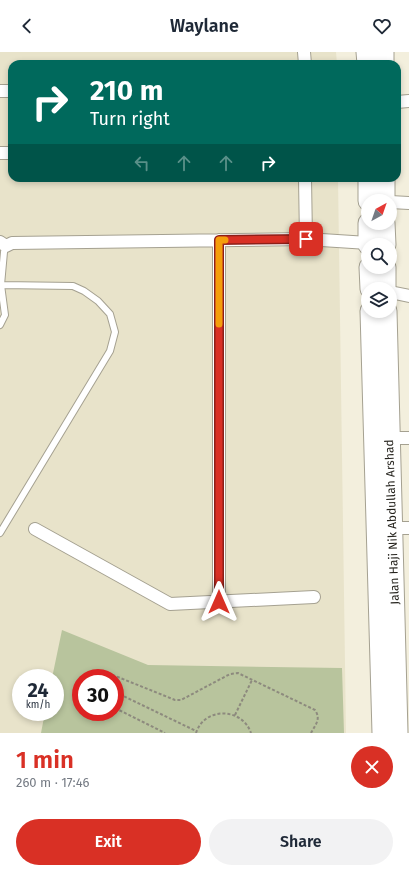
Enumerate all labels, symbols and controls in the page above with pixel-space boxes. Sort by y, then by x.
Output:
icon: back [16,15,38,37]
text: Waylane [170,15,239,37]
icon: heart [371,15,393,37]
text: 210 m [90,74,164,107]
icon: right [24,76,76,128]
text: Turn right [90,108,170,130]
icon: left [131,152,153,174]
icon: ahead [173,152,195,174]
icon: ahead [215,152,237,174]
icon: right [257,152,279,174]
north arrow [361,194,397,230]
map controls [361,194,397,318]
pin [289,222,323,256]
icon: arrive [295,228,317,250]
button: search [361,238,397,274]
button: layers [361,282,397,318]
street label: Jalan Haji Nik Abdullah Arshad [382,439,402,605]
position arrow [198,581,240,623]
speed limit sign: 30 [72,669,124,721]
text: 24 [27,678,49,702]
text: km/h [26,699,50,711]
text: 1 min [16,746,74,774]
button: close [351,746,393,788]
text: 260 m · 17:46 [16,775,90,790]
button: Exit [16,819,201,865]
button: Share [209,819,393,865]

